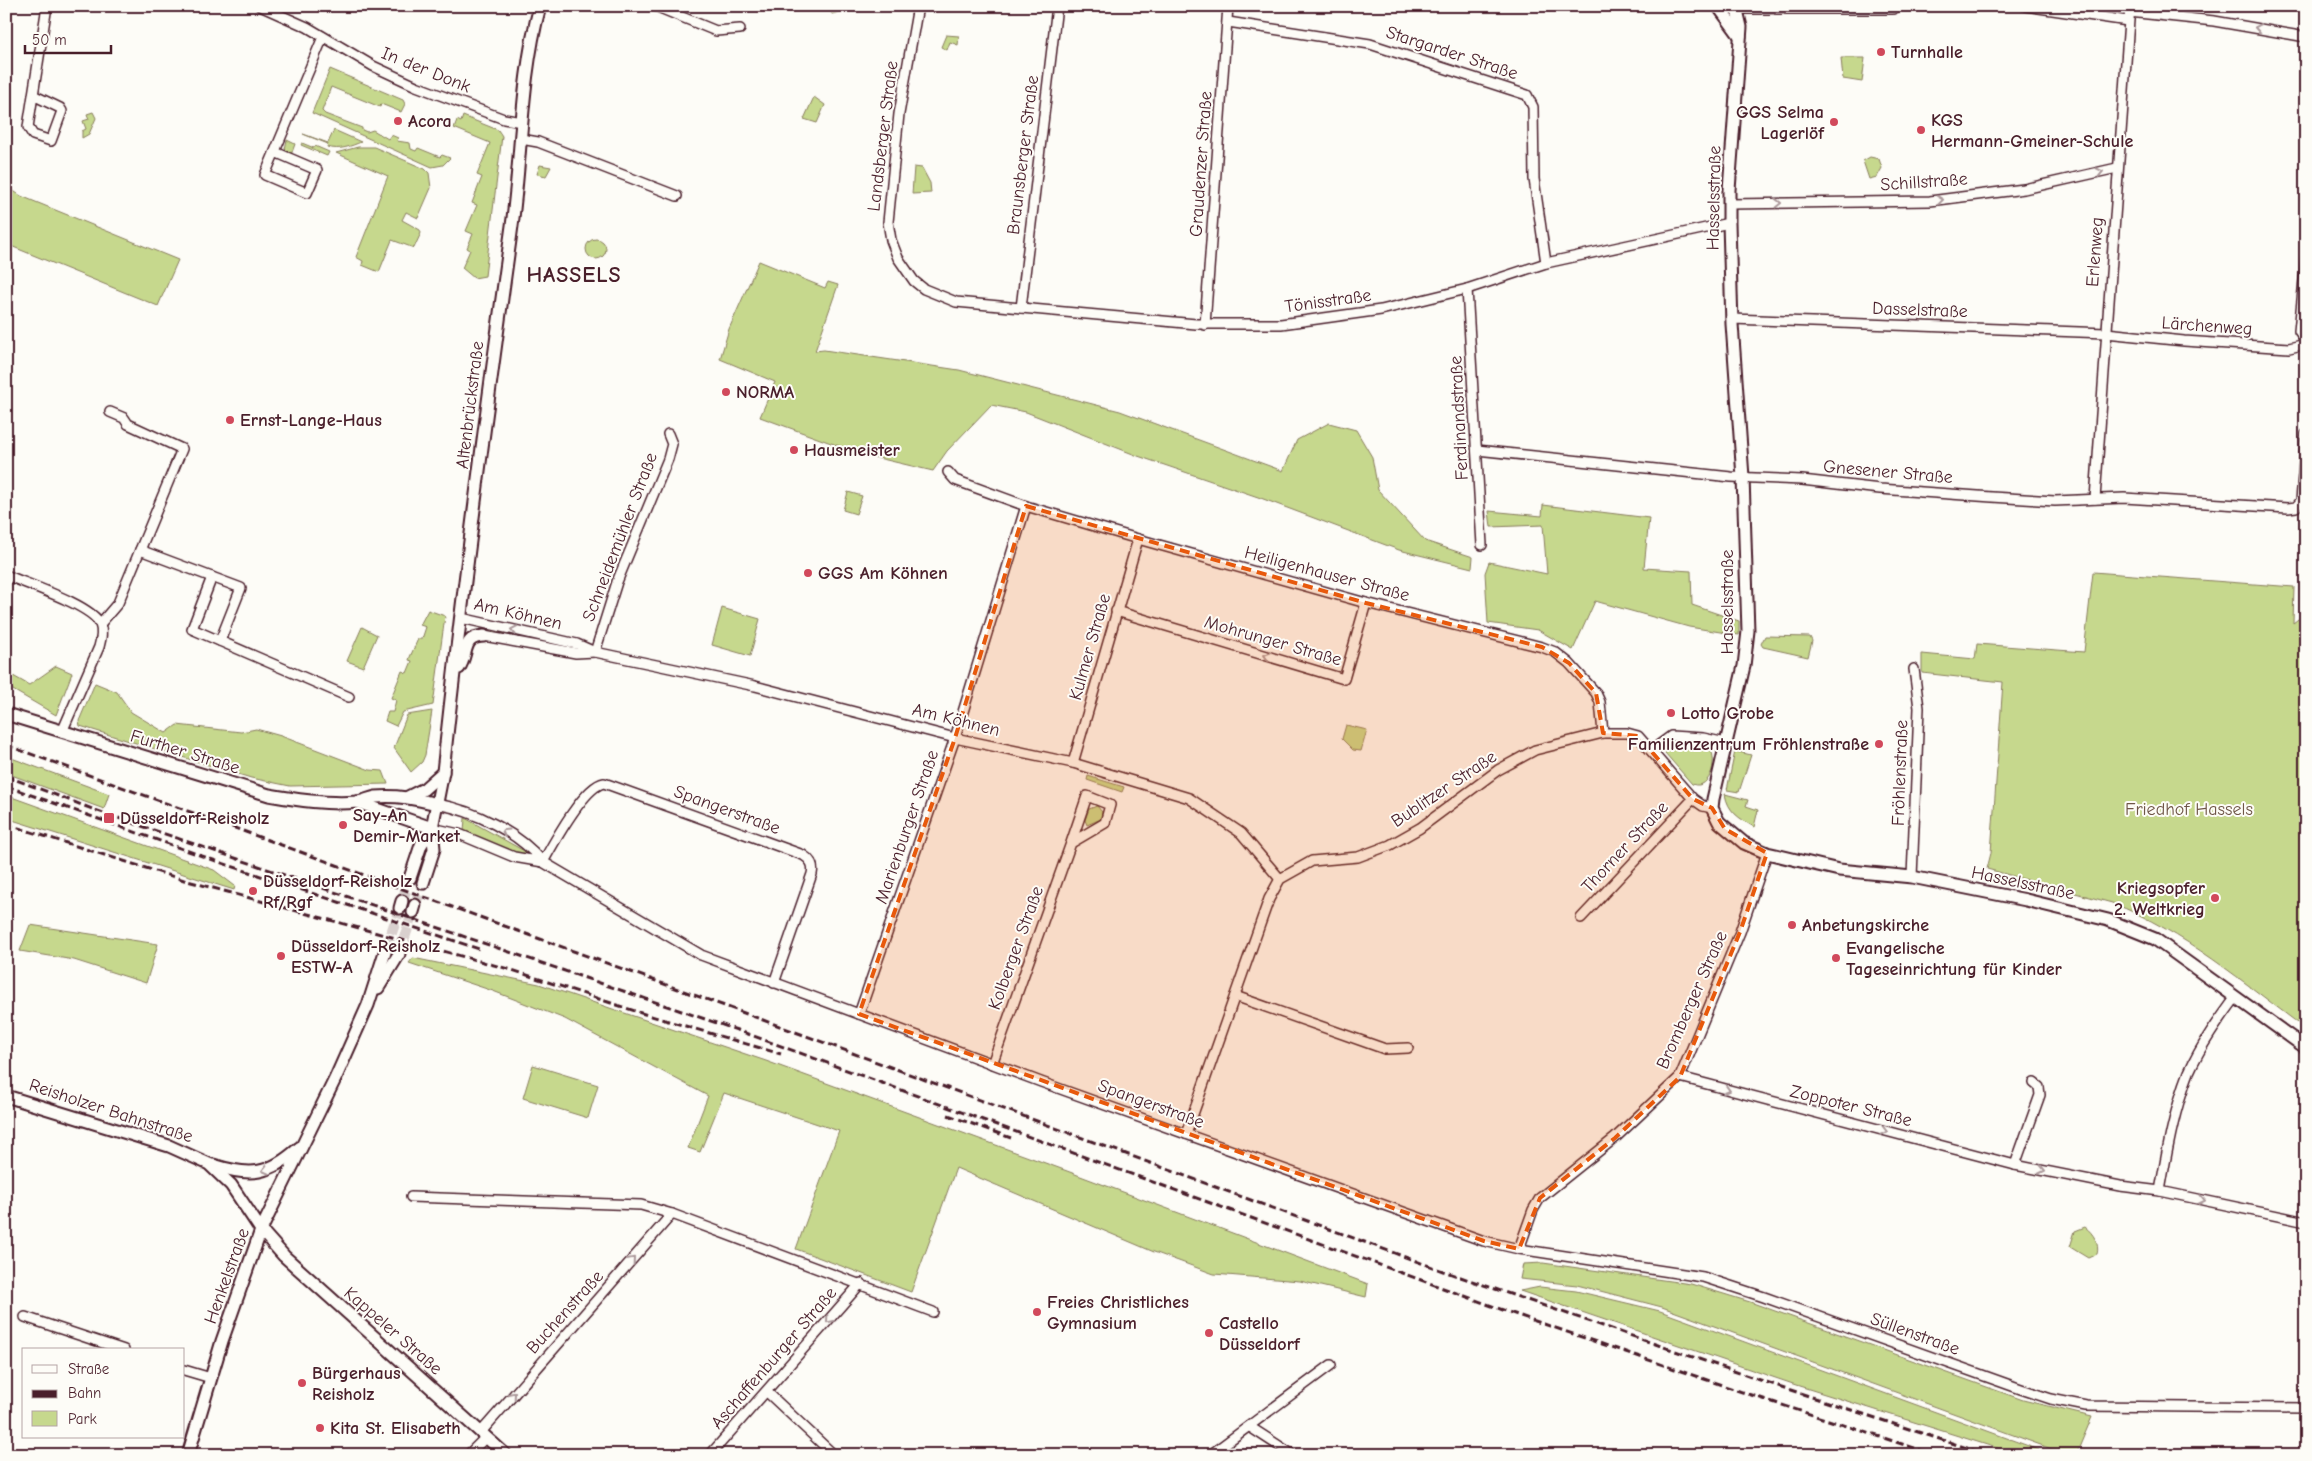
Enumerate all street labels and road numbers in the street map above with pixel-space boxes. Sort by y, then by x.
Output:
street label: Stargarder Straße [1383,22,1521,84]
street label: In der Donk [378,43,474,97]
street label: Landsberger Straße [863,59,903,213]
street label: Braunsberger Straße [1003,74,1043,236]
street label: Graudenzer Straße [1185,90,1217,238]
street label: Hasselsstraße [1703,145,1725,251]
street label: Schillstraße [1880,168,1968,196]
street label: Erlenweg [2082,216,2108,288]
street label: Tönisstraße [1283,285,1373,317]
street label: Dasselstraße [1872,298,1968,322]
street label: Lärchenweg [2161,312,2253,340]
street label: Altenbrückstraße [452,340,488,470]
street label: Ferdinandstraße [1445,355,1473,481]
street label: Schneidemühler Straße [578,449,662,625]
street label: Gnesener Straße [1822,456,1954,488]
street label: Heiligenhauser Straße [1242,542,1412,606]
street label: Hasselsstraße [1717,550,1738,654]
street label: Kulmer Straße [1065,591,1115,703]
street label: Am Köhnen [472,594,564,634]
street label: Mohrunger Straße [1202,611,1344,671]
street label: Am Köhnen [910,699,1002,741]
street label: Fröhlenstraße [1888,720,1912,826]
street label: Further Straße [128,725,242,779]
street label: Bublitzer Straße [1387,746,1501,832]
street label: Marienburger Straße [871,747,943,907]
street label: Spangerstraße [671,781,783,839]
street label: Thorner Straße [1577,797,1673,897]
street label: Hasselsstraße [1970,862,2076,904]
street label: Kolberger Straße [984,883,1048,1013]
street label: Bromberger Straße [1652,928,1732,1072]
street label: Reisholzer Bahnstraße [26,1075,196,1147]
street label: Spangerstraße [1095,1075,1207,1133]
street label: Zoppoter Straße [1788,1081,1914,1131]
street label: Henkelstraße [200,1225,254,1327]
street label: Buchenstraße [522,1266,608,1358]
street label: Kappeler Straße [340,1283,446,1379]
street label: Aschaffenburger Straße [707,1283,841,1433]
street label: Süllenstraße [1868,1308,1962,1360]

